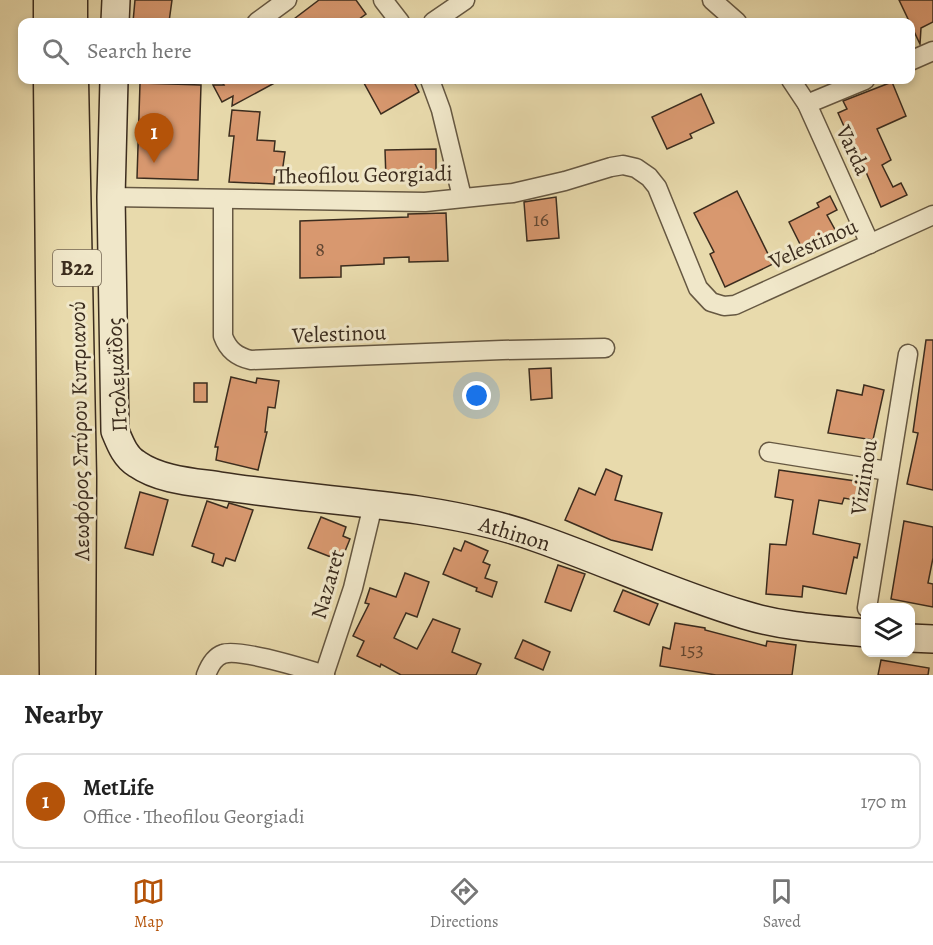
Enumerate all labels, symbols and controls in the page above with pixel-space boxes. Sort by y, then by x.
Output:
search box [18,18,915,84]
icon: search [39,35,72,68]
text: Search here [87,36,192,66]
pin: 1 [134,114,174,163]
street label: Varda [828,120,878,181]
street label: Theofilou Georgiadi [275,158,453,192]
house number: 16 [533,206,549,233]
street label: Velestinou [763,211,863,277]
house number: 8 [315,236,325,263]
road number: B22 [53,250,101,286]
street label: Λεωφόρος Σπύρου Κυπριανού [63,301,97,562]
street label: Πτολεμαΐδος [99,317,135,433]
street label: Velestinou [291,317,387,351]
your location [462,381,491,410]
street label: Viziinou [843,437,885,518]
street label: Athinon [474,509,554,559]
street label: Nazaret [304,546,352,623]
map controls [861,603,915,657]
button: layers [861,603,915,657]
house number: 153 [680,636,704,663]
text: Nearby [24,697,103,732]
text: MetLife [83,773,154,803]
text: 1 [42,788,49,815]
text: 170 m [861,788,907,815]
text: Office · Theofilou Georgiadi [83,803,305,830]
tab: Map [132,875,165,933]
tab: Directions [430,875,498,933]
tab: Saved [763,875,801,933]

